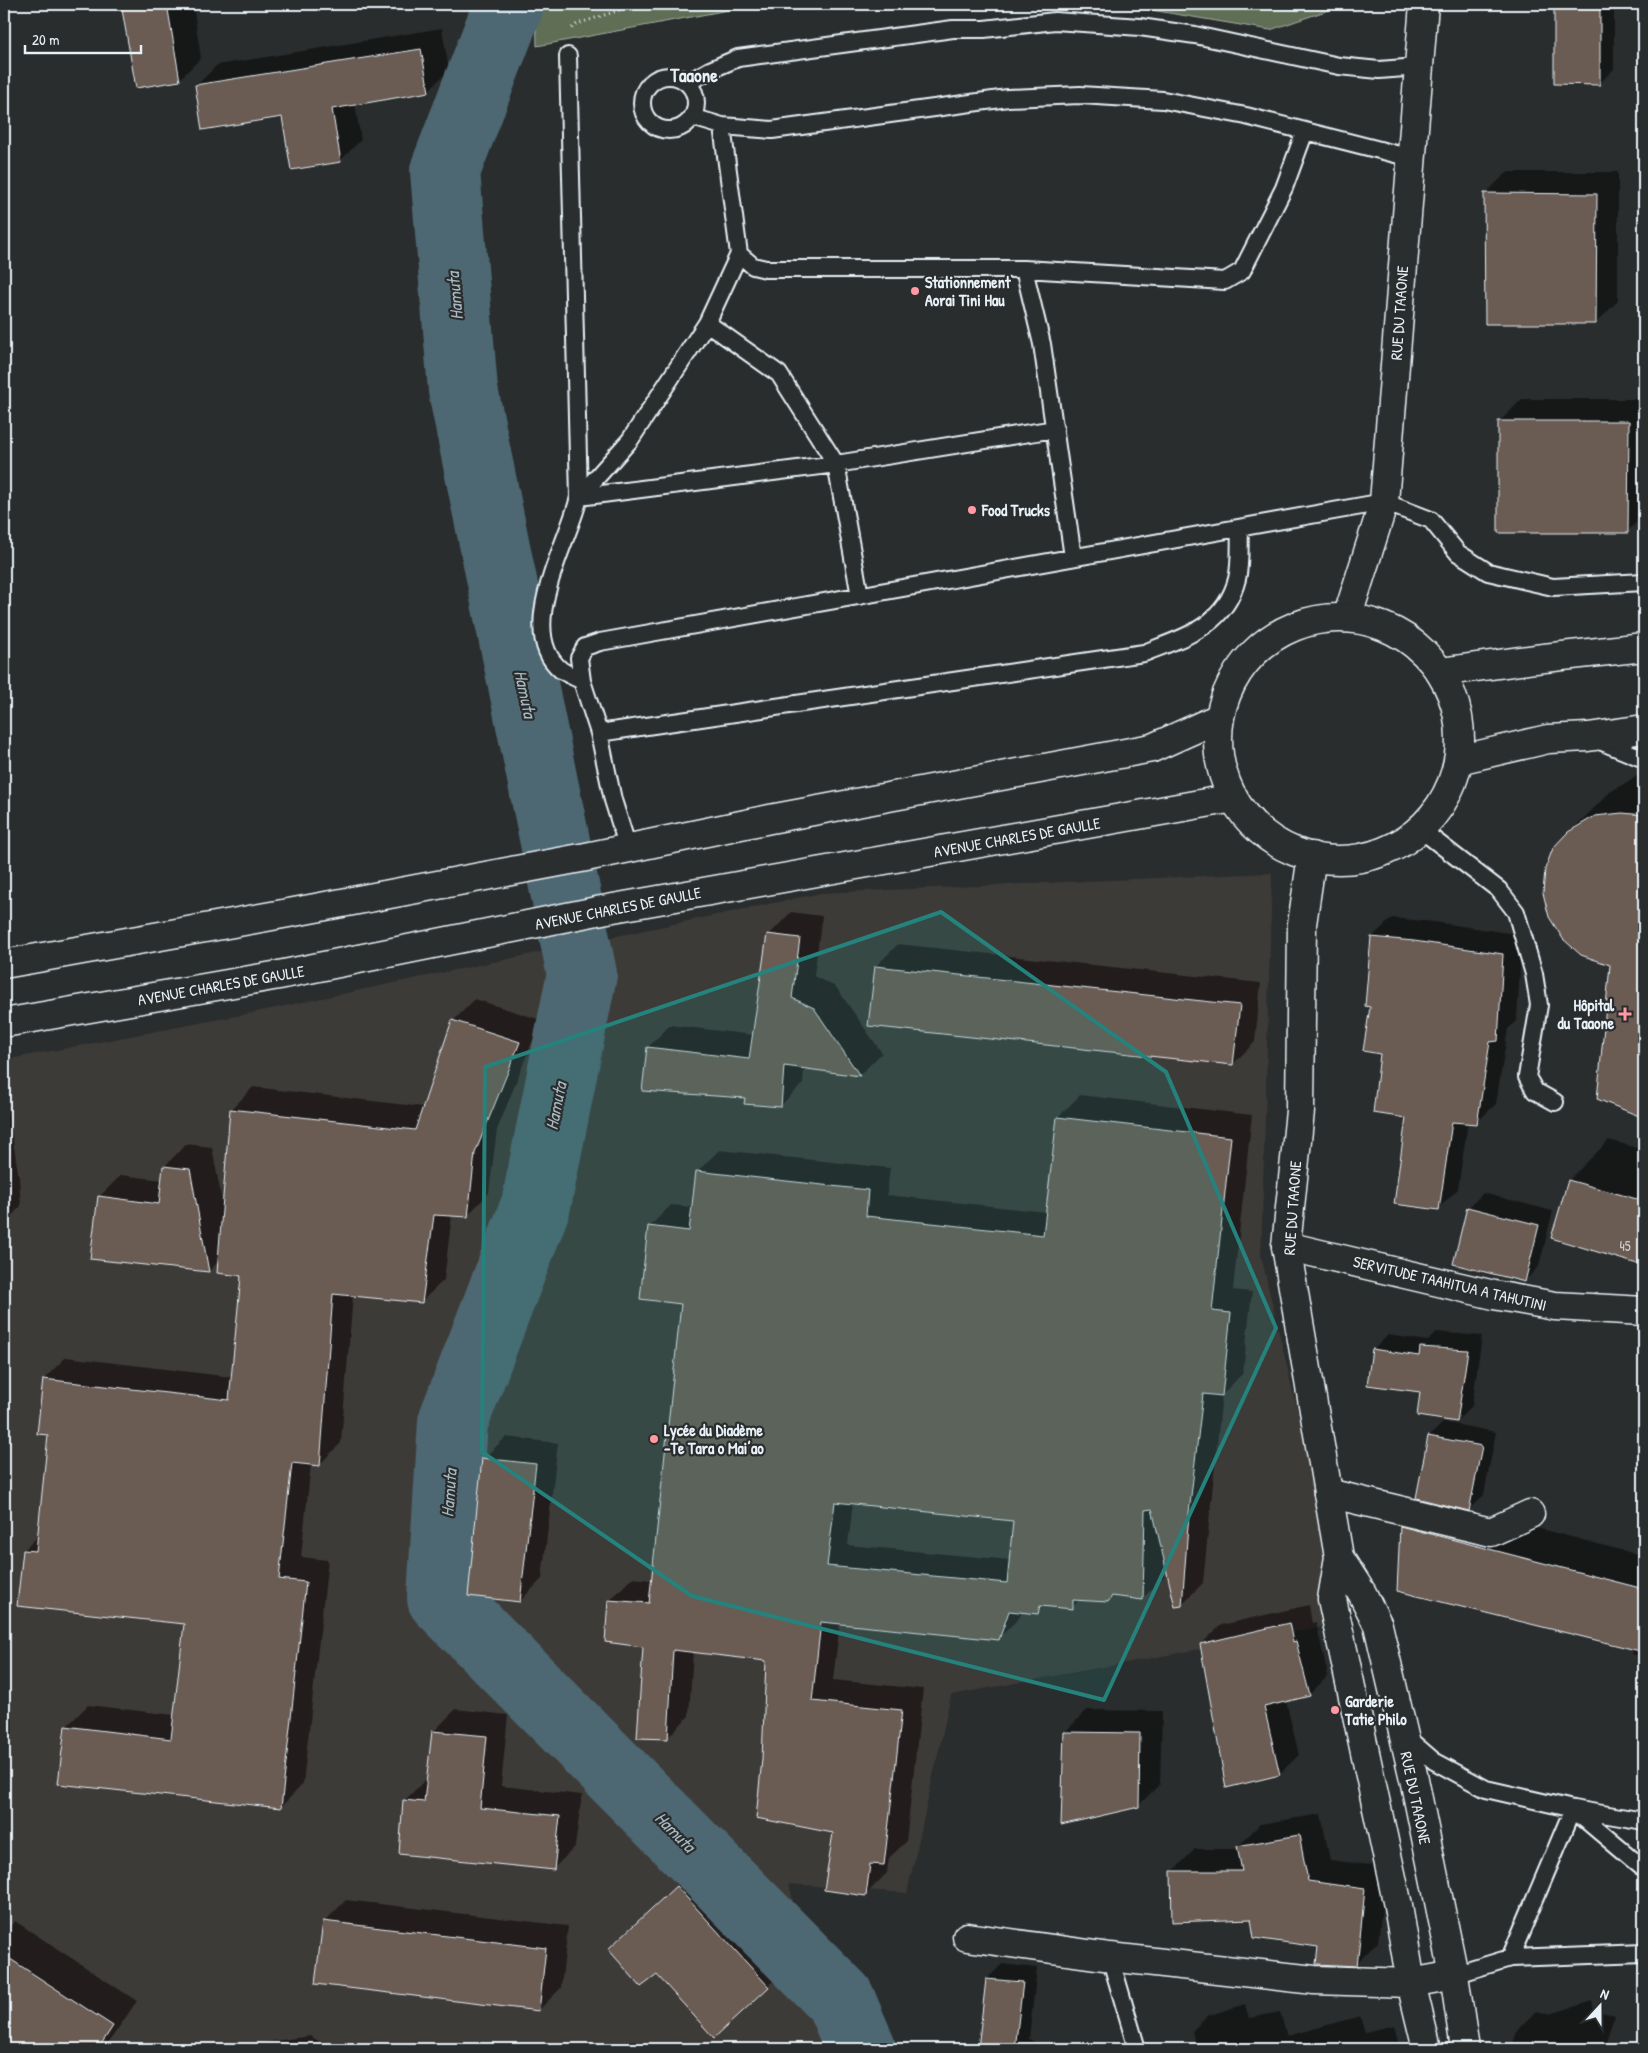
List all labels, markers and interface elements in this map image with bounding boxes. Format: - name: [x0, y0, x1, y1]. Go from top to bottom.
- scale bar: [25, 22, 141, 54]
- text: 20 m: [32, 29, 59, 50]
- district label: Taaone: [669, 62, 718, 88]
- street label: RUE DU TAAONE: [1385, 265, 1413, 361]
- water label: Hamuta: [440, 269, 469, 321]
- place label: Stationnement Aorai Tini Hau: [925, 271, 1011, 311]
- marker: Stationnement Aorai Tini Hau: [909, 285, 921, 297]
- place label: Food Trucks: [981, 499, 1051, 521]
- marker: Food Trucks: [966, 504, 978, 516]
- water label: Hamuta: [508, 668, 543, 722]
- street label: AVENUE CHARLES DE GAULLE: [932, 811, 1102, 863]
- street label: AVENUE CHARLES DE GAULLE: [533, 881, 703, 935]
- street label: AVENUE CHARLES DE GAULLE: [136, 959, 306, 1011]
- place label: Hôpital du Taaone: [1558, 994, 1615, 1034]
- marker: Hôpital du Taaone: [1618, 1007, 1632, 1021]
- water label: Hamuta: [539, 1078, 573, 1132]
- street label: RUE DU TAAONE: [1278, 1160, 1306, 1256]
- house number: 45: [1619, 1236, 1631, 1255]
- street label: SERVITUDE TAAHITUA A TAHUTINI: [1351, 1250, 1549, 1316]
- place label: Lycée du Diadème -Te Tara o Mai’ao: [664, 1419, 764, 1459]
- marker: Lycée du Diadème -Te Tara o Mai’ao: [648, 1433, 660, 1445]
- water label: Hamuta: [434, 1466, 463, 1518]
- place label: Garderie Tatie Philo: [1344, 1690, 1407, 1730]
- marker: Garderie Tatie Philo: [1329, 1704, 1341, 1716]
- street label: RUE DU TAAONE: [1395, 1750, 1437, 1846]
- water label: Hamuta: [649, 1806, 703, 1859]
- north arrow: [1576, 1980, 1626, 2030]
- text: N: [1598, 1983, 1612, 2004]

